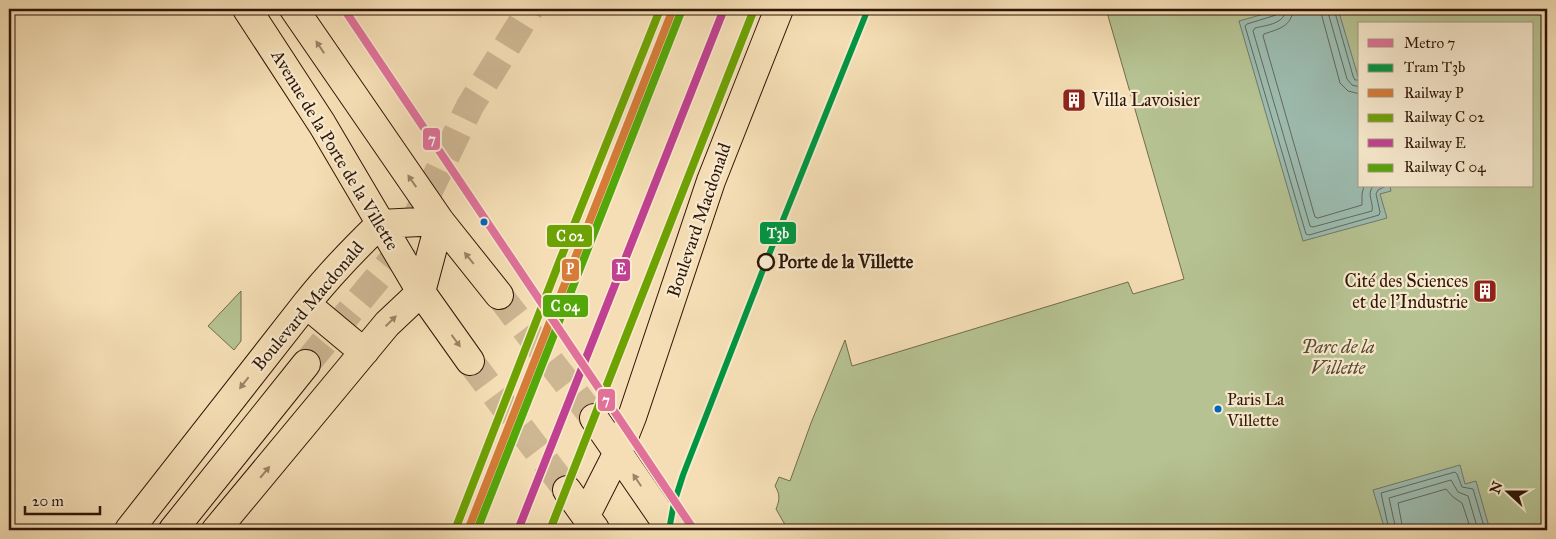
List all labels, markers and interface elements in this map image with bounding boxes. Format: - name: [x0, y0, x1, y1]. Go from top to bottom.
- legend: [1358, 22, 1534, 188]
- text: Metro 7: [1404, 34, 1455, 52]
- one-way arrow: [315, 40, 325, 54]
- street label: Avenue de la Porte de la Villette: [266, 45, 404, 254]
- text: Tram T3b: [1404, 58, 1465, 76]
- text: Railway P: [1404, 84, 1464, 102]
- building icon: Villa Lavoisier: [1061, 87, 1087, 113]
- place label: Villa Lavoisier: [1091, 89, 1200, 111]
- text: Railway C 02: [1404, 108, 1485, 126]
- line badge: 7: [422, 127, 441, 151]
- text: 7: [428, 131, 436, 148]
- text: Railway E: [1404, 134, 1466, 152]
- street label: Boulevard Macdonald: [662, 140, 736, 300]
- text: Railway C 04: [1404, 158, 1486, 176]
- one-way arrow: [407, 174, 417, 188]
- unlabelled marker: [479, 217, 489, 227]
- line badge: T3b: [759, 221, 797, 245]
- line badge: C 02: [546, 224, 593, 248]
- text: T3b: [766, 225, 789, 243]
- text: C 02: [556, 228, 585, 245]
- street label: Boulevard Macdonald: [248, 237, 368, 375]
- place label: Porte de la Villette: [778, 251, 914, 273]
- one-way arrow: [464, 252, 475, 265]
- marker: Porte de la Villette: [757, 253, 775, 271]
- line badge: P: [561, 258, 580, 282]
- line badge: E: [611, 258, 631, 282]
- text: P: [566, 261, 574, 278]
- text: E: [616, 261, 626, 278]
- place label: Cité des Sciences et de l'Industrie: [1344, 270, 1468, 313]
- building icon: Cité des Sciences et de l'Industrie: [1472, 278, 1498, 304]
- line badge: C 04: [542, 294, 589, 318]
- text: C 04: [551, 298, 580, 316]
- one-way arrow: [385, 315, 397, 327]
- one-way arrow: [451, 334, 461, 348]
- park label: Parc de la Villette: [1301, 336, 1375, 379]
- one-way arrow: [238, 376, 249, 389]
- line badge: 7: [597, 388, 616, 412]
- place label: Paris La Villette: [1226, 389, 1285, 431]
- text: 7: [602, 392, 610, 409]
- marker: Paris La Villette: [1213, 404, 1223, 414]
- one-way arrow: [259, 466, 270, 479]
- north arrow: [1484, 466, 1534, 516]
- one-way arrow: [632, 473, 642, 486]
- text: N: [1486, 479, 1506, 496]
- scale bar: [25, 484, 100, 516]
- text: 20 m: [32, 492, 64, 510]

